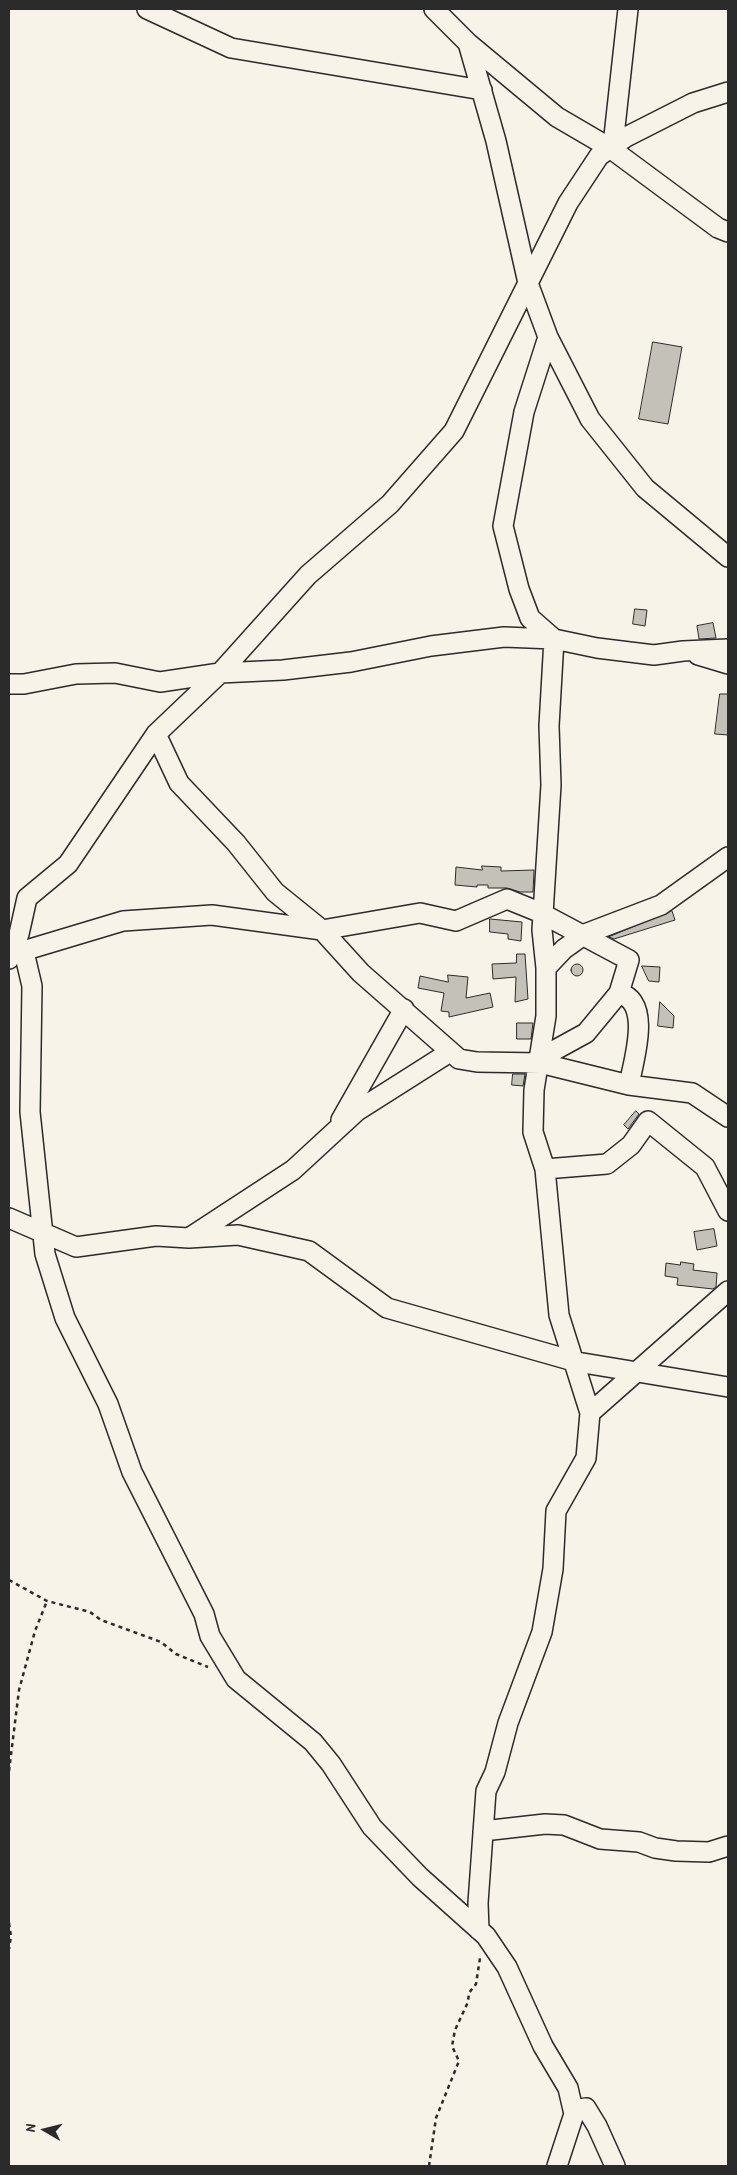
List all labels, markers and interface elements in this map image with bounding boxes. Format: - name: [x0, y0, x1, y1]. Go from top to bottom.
- north arrow: [20, 2105, 70, 2155]
- text: N: [20, 2123, 40, 2133]

